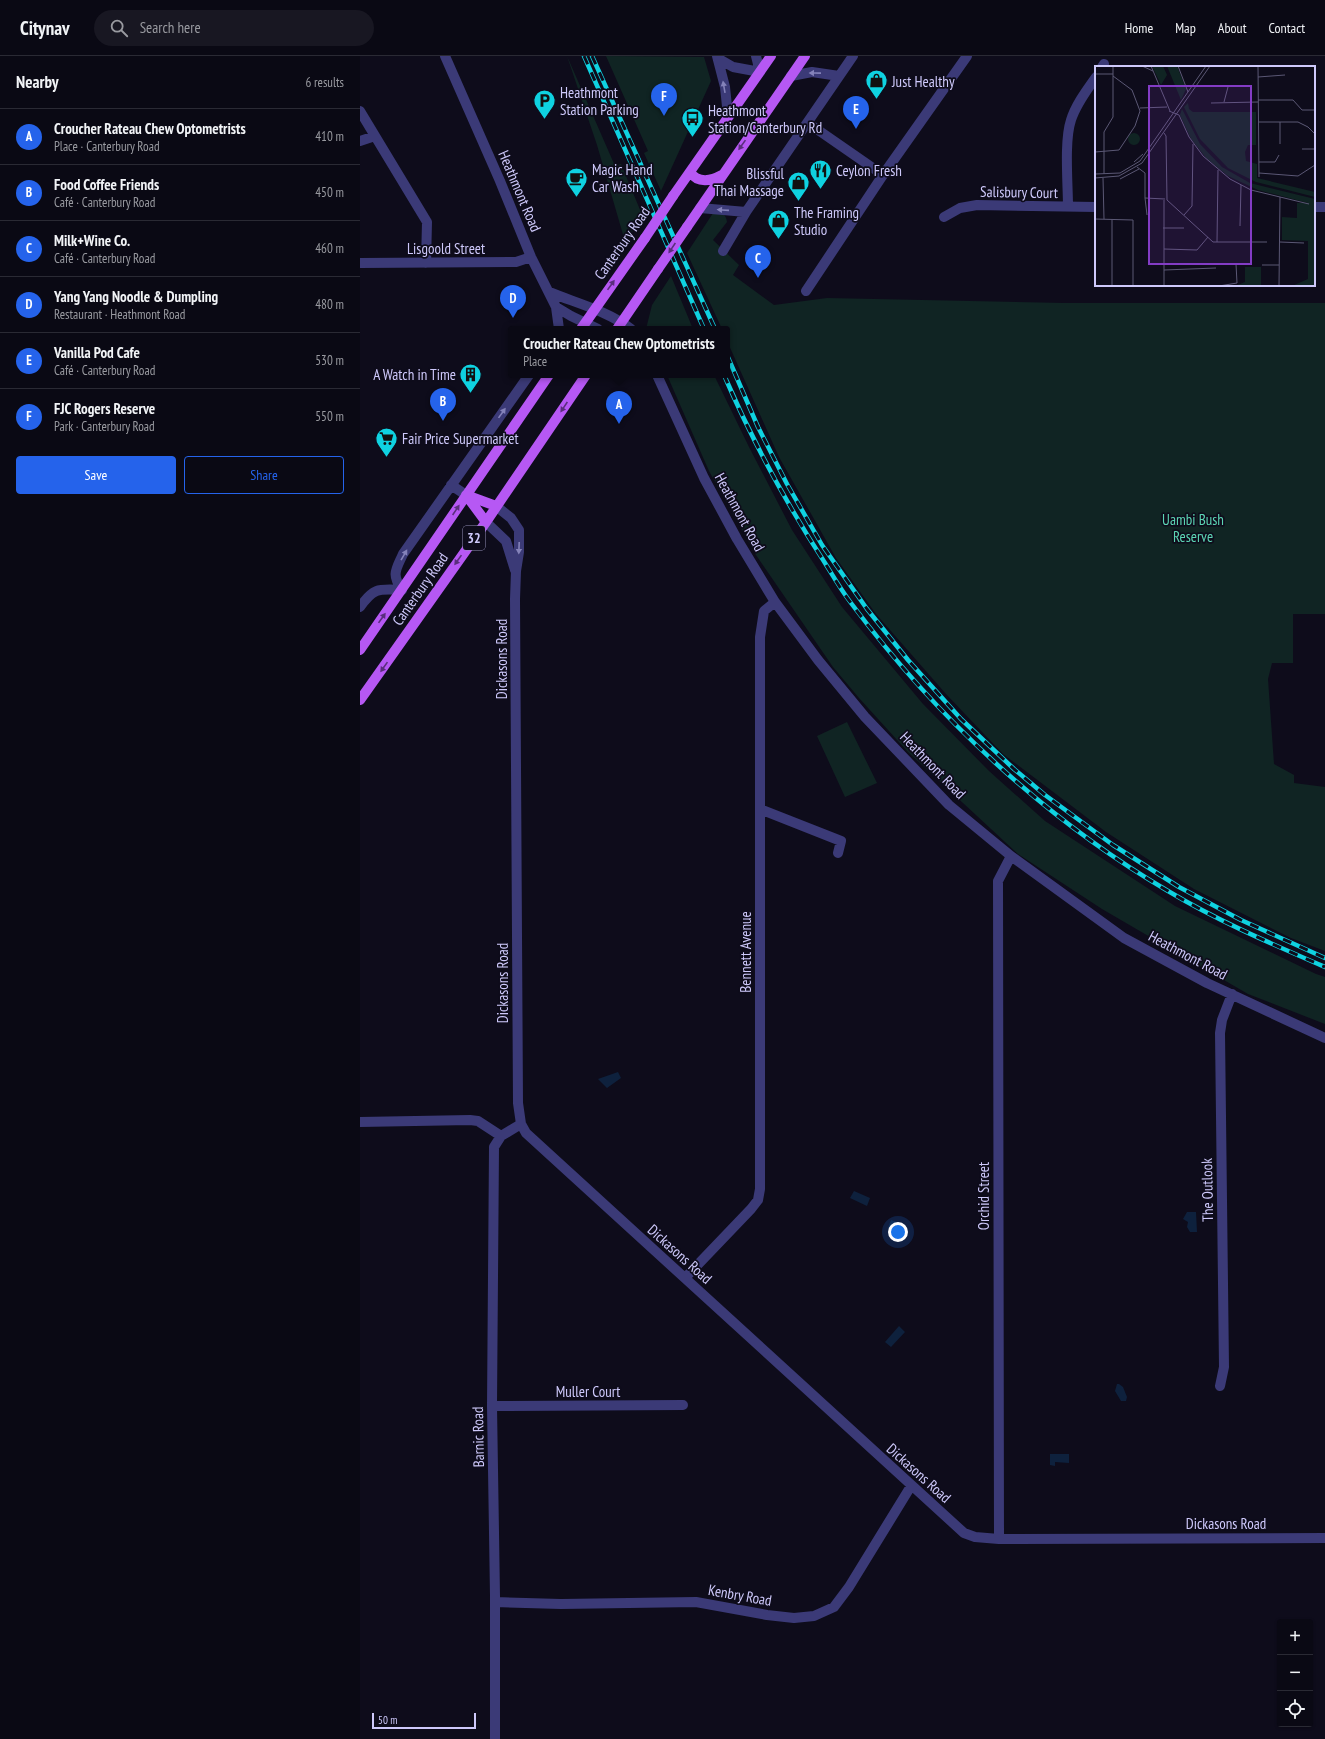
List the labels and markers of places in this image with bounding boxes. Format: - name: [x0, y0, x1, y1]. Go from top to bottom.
- shop icon: Just Healthy: [864, 68, 890, 101]
- place label: Just Healthy: [891, 72, 955, 91]
- place label: Heathmont Station Parking: [560, 83, 639, 119]
- pin: F: [651, 83, 677, 116]
- parking icon: Heathmont Station Parking: [531, 88, 557, 121]
- pin: E: [843, 96, 869, 129]
- place label: Heathmont Station/Canterbury Rd: [708, 101, 822, 137]
- bus stop icon: Heathmont Station/Canterbury Rd: [680, 106, 706, 139]
- restaurant icon: Ceylon Fresh: [808, 157, 834, 190]
- place label: Magic Hand Car Wash: [592, 160, 653, 196]
- place label: Ceylon Fresh: [836, 161, 902, 180]
- place label: Blissful Thai Massage: [714, 164, 784, 200]
- cafe icon: Magic Hand Car Wash: [563, 165, 589, 198]
- shop icon: Blissful Thai Massage: [786, 169, 812, 202]
- place label: The Framing Studio: [794, 203, 859, 239]
- shop icon: The Framing Studio: [766, 208, 792, 241]
- pin: C: [745, 245, 771, 278]
- pin: D: [500, 285, 526, 318]
- building icon: A Watch in Time: [458, 361, 484, 394]
- place label: A Watch in Time: [373, 365, 456, 384]
- pin: B: [430, 388, 456, 421]
- pin: A: [606, 391, 632, 424]
- supermarket icon: Fair Price Supermarket: [374, 425, 400, 458]
- place label: Fair Price Supermarket: [402, 429, 519, 448]

